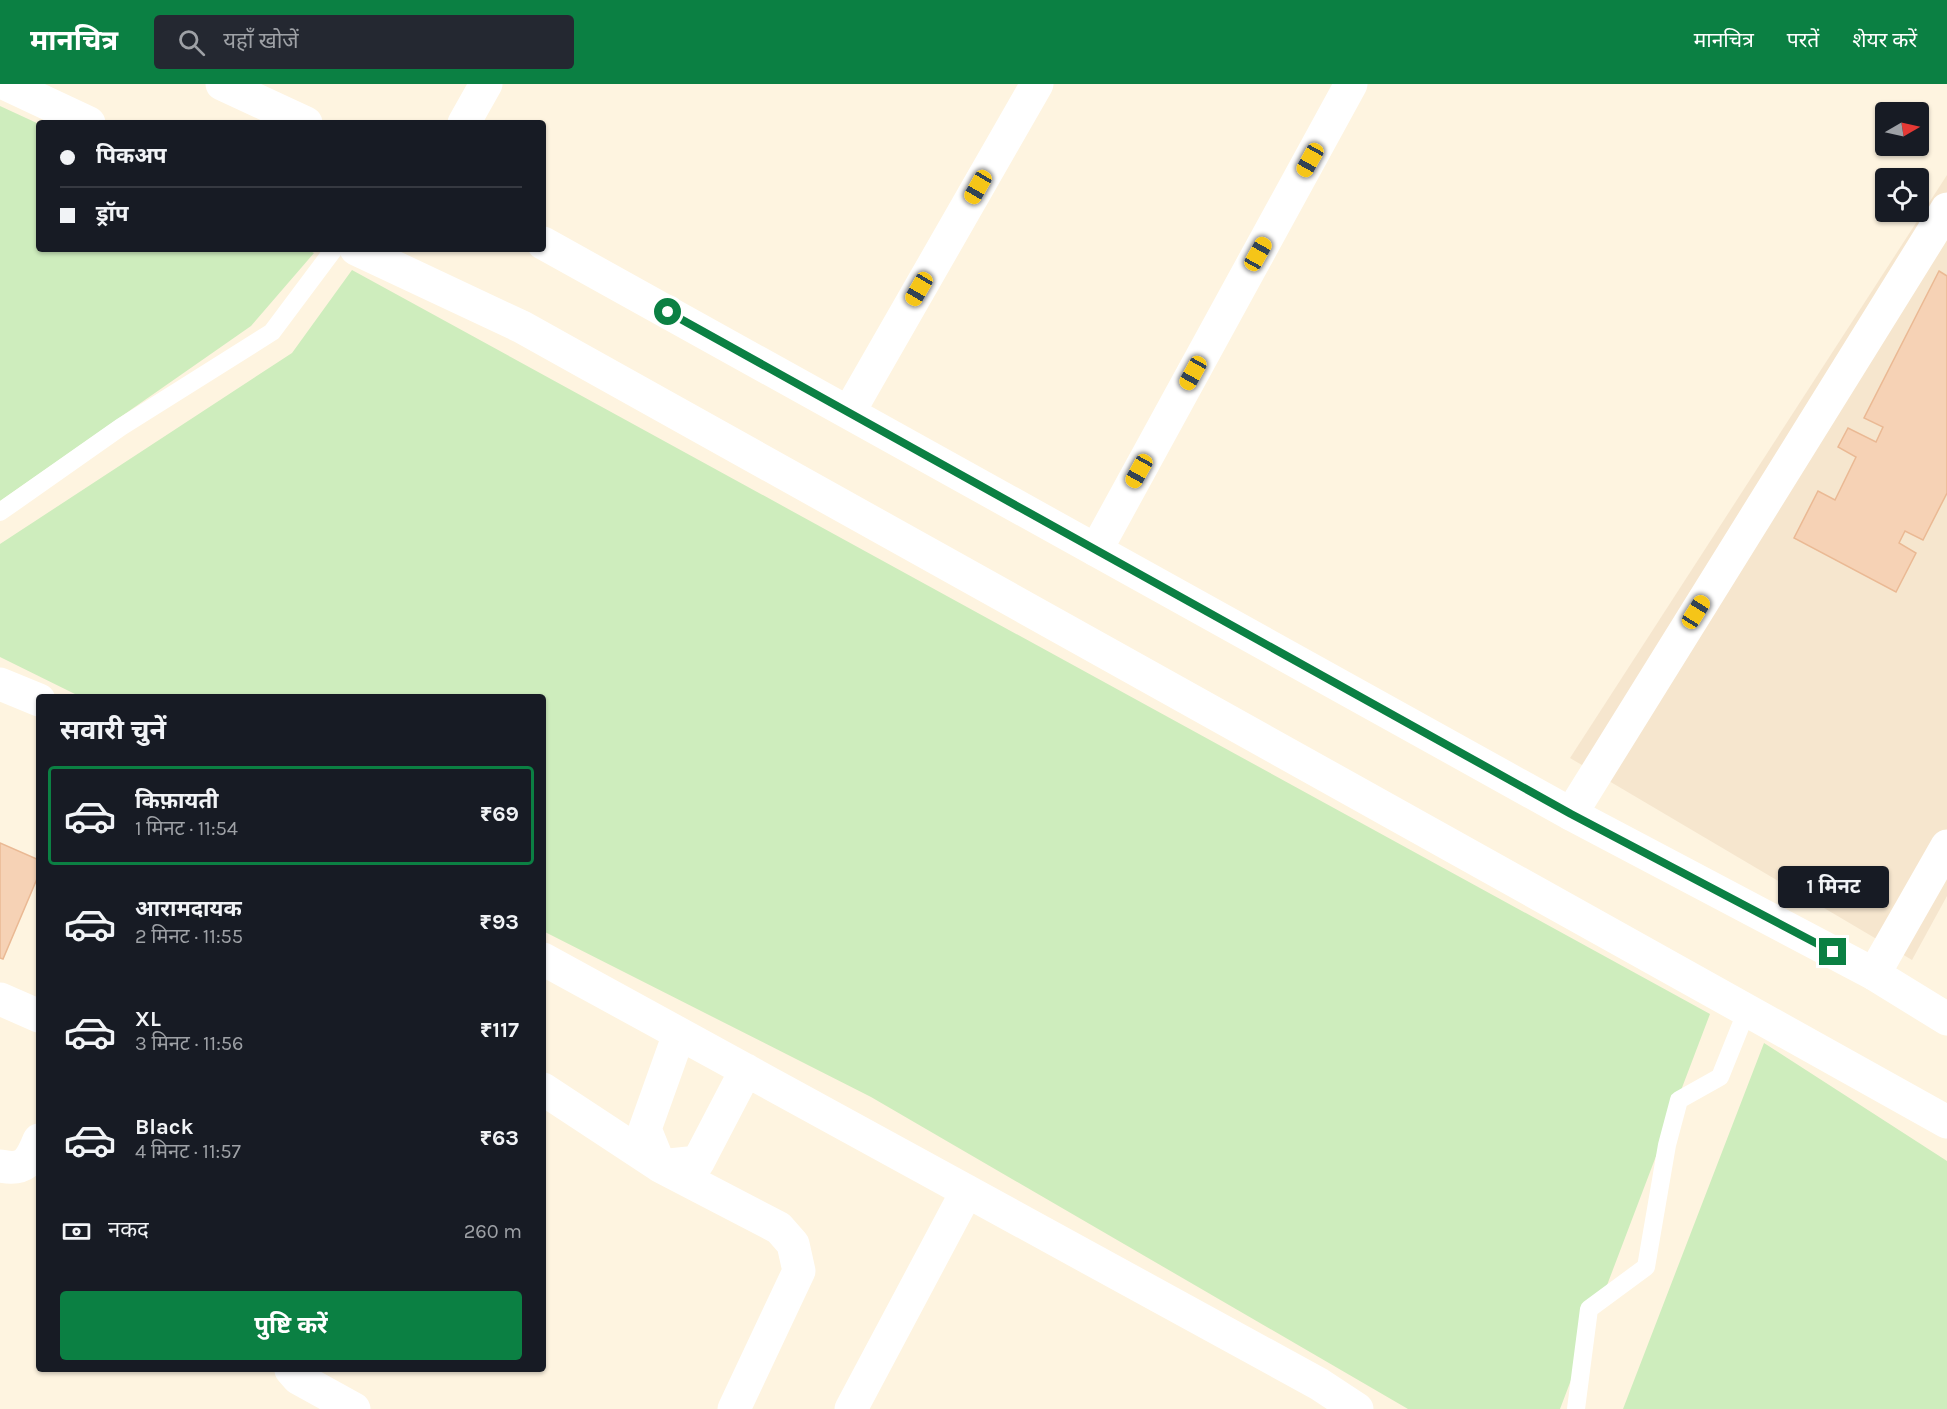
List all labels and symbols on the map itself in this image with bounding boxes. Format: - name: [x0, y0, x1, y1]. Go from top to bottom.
- north arrow: [1875, 102, 1929, 156]
- car: [1293, 140, 1327, 180]
- car: [961, 167, 995, 207]
- car: [1241, 234, 1275, 274]
- car: [902, 269, 936, 309]
- route start: [654, 298, 681, 325]
- car: [1176, 353, 1210, 393]
- car: [1122, 451, 1156, 491]
- car: [1679, 592, 1713, 632]
- callout: 1 मिनट: [1778, 865, 1888, 907]
- route end: [1819, 938, 1846, 965]

